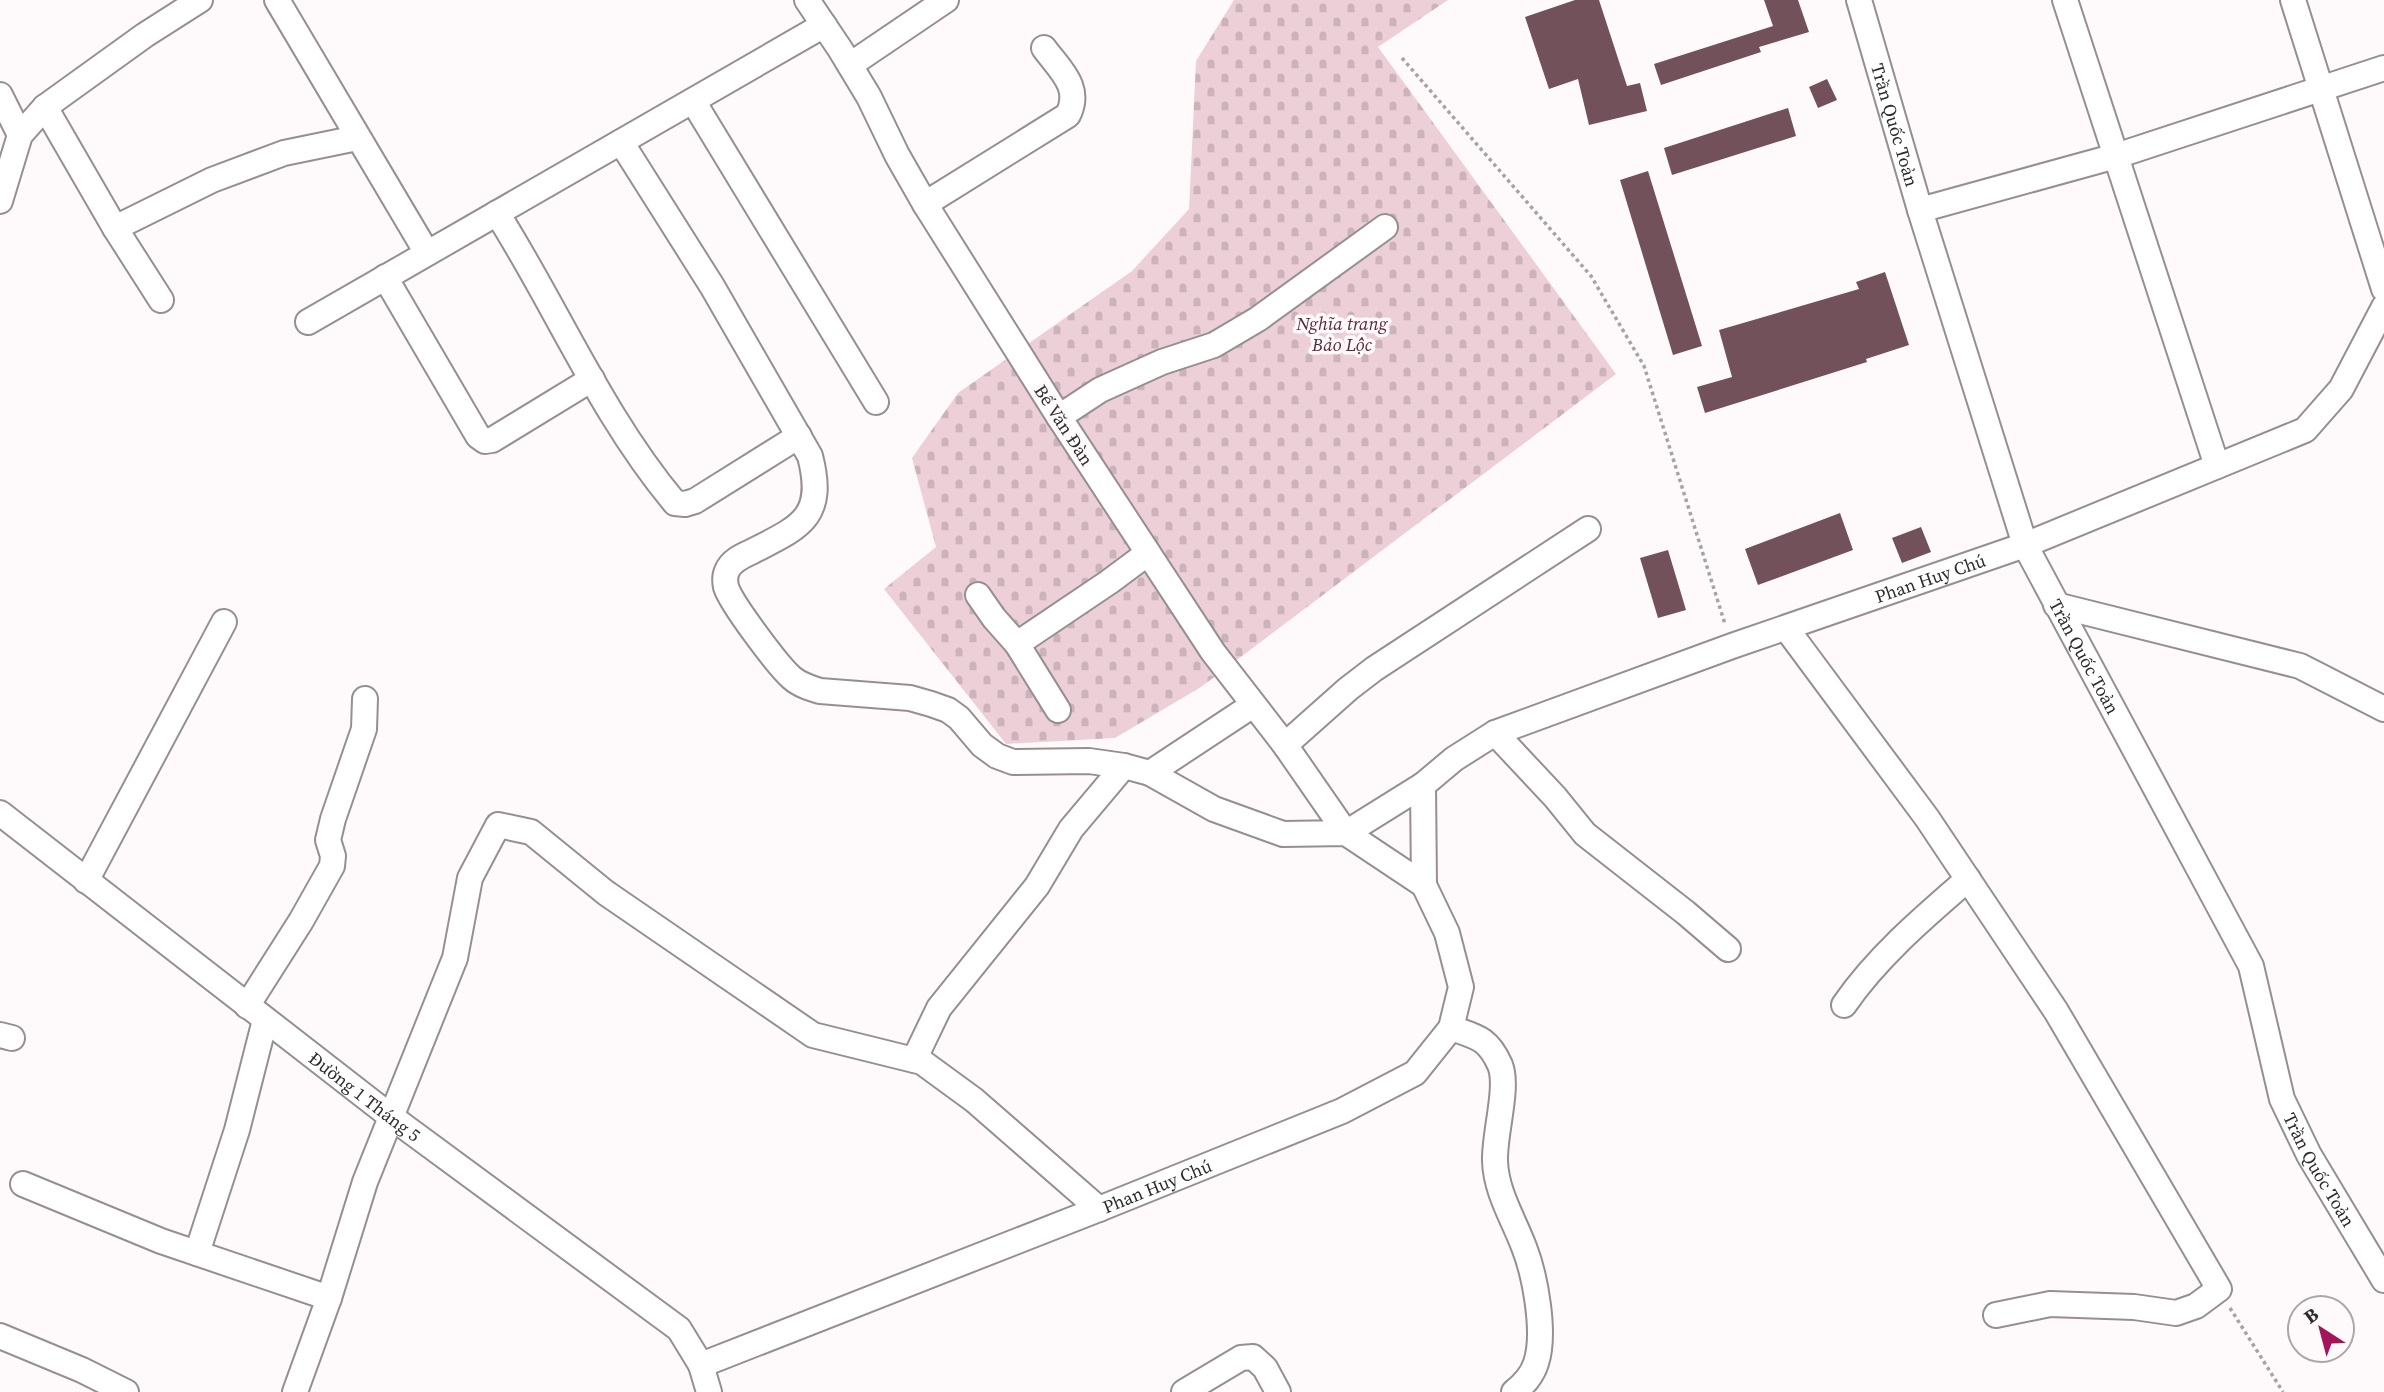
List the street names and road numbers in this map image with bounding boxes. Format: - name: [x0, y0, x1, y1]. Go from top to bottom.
- street label: Trần Quốc Toản: [1866, 60, 1925, 189]
- street label: Bế Văn Đàn: [1029, 380, 1100, 470]
- street label: Phan Huy Chú: [1871, 547, 1989, 608]
- street label: Trần Quốc Toản: [2044, 594, 2126, 718]
- street label: Đường 1 Tháng 5: [304, 1045, 426, 1147]
- street label: Trần Quốc Toản: [2278, 1108, 2362, 1231]
- street label: Phan Huy Chú: [1099, 1152, 1215, 1219]

